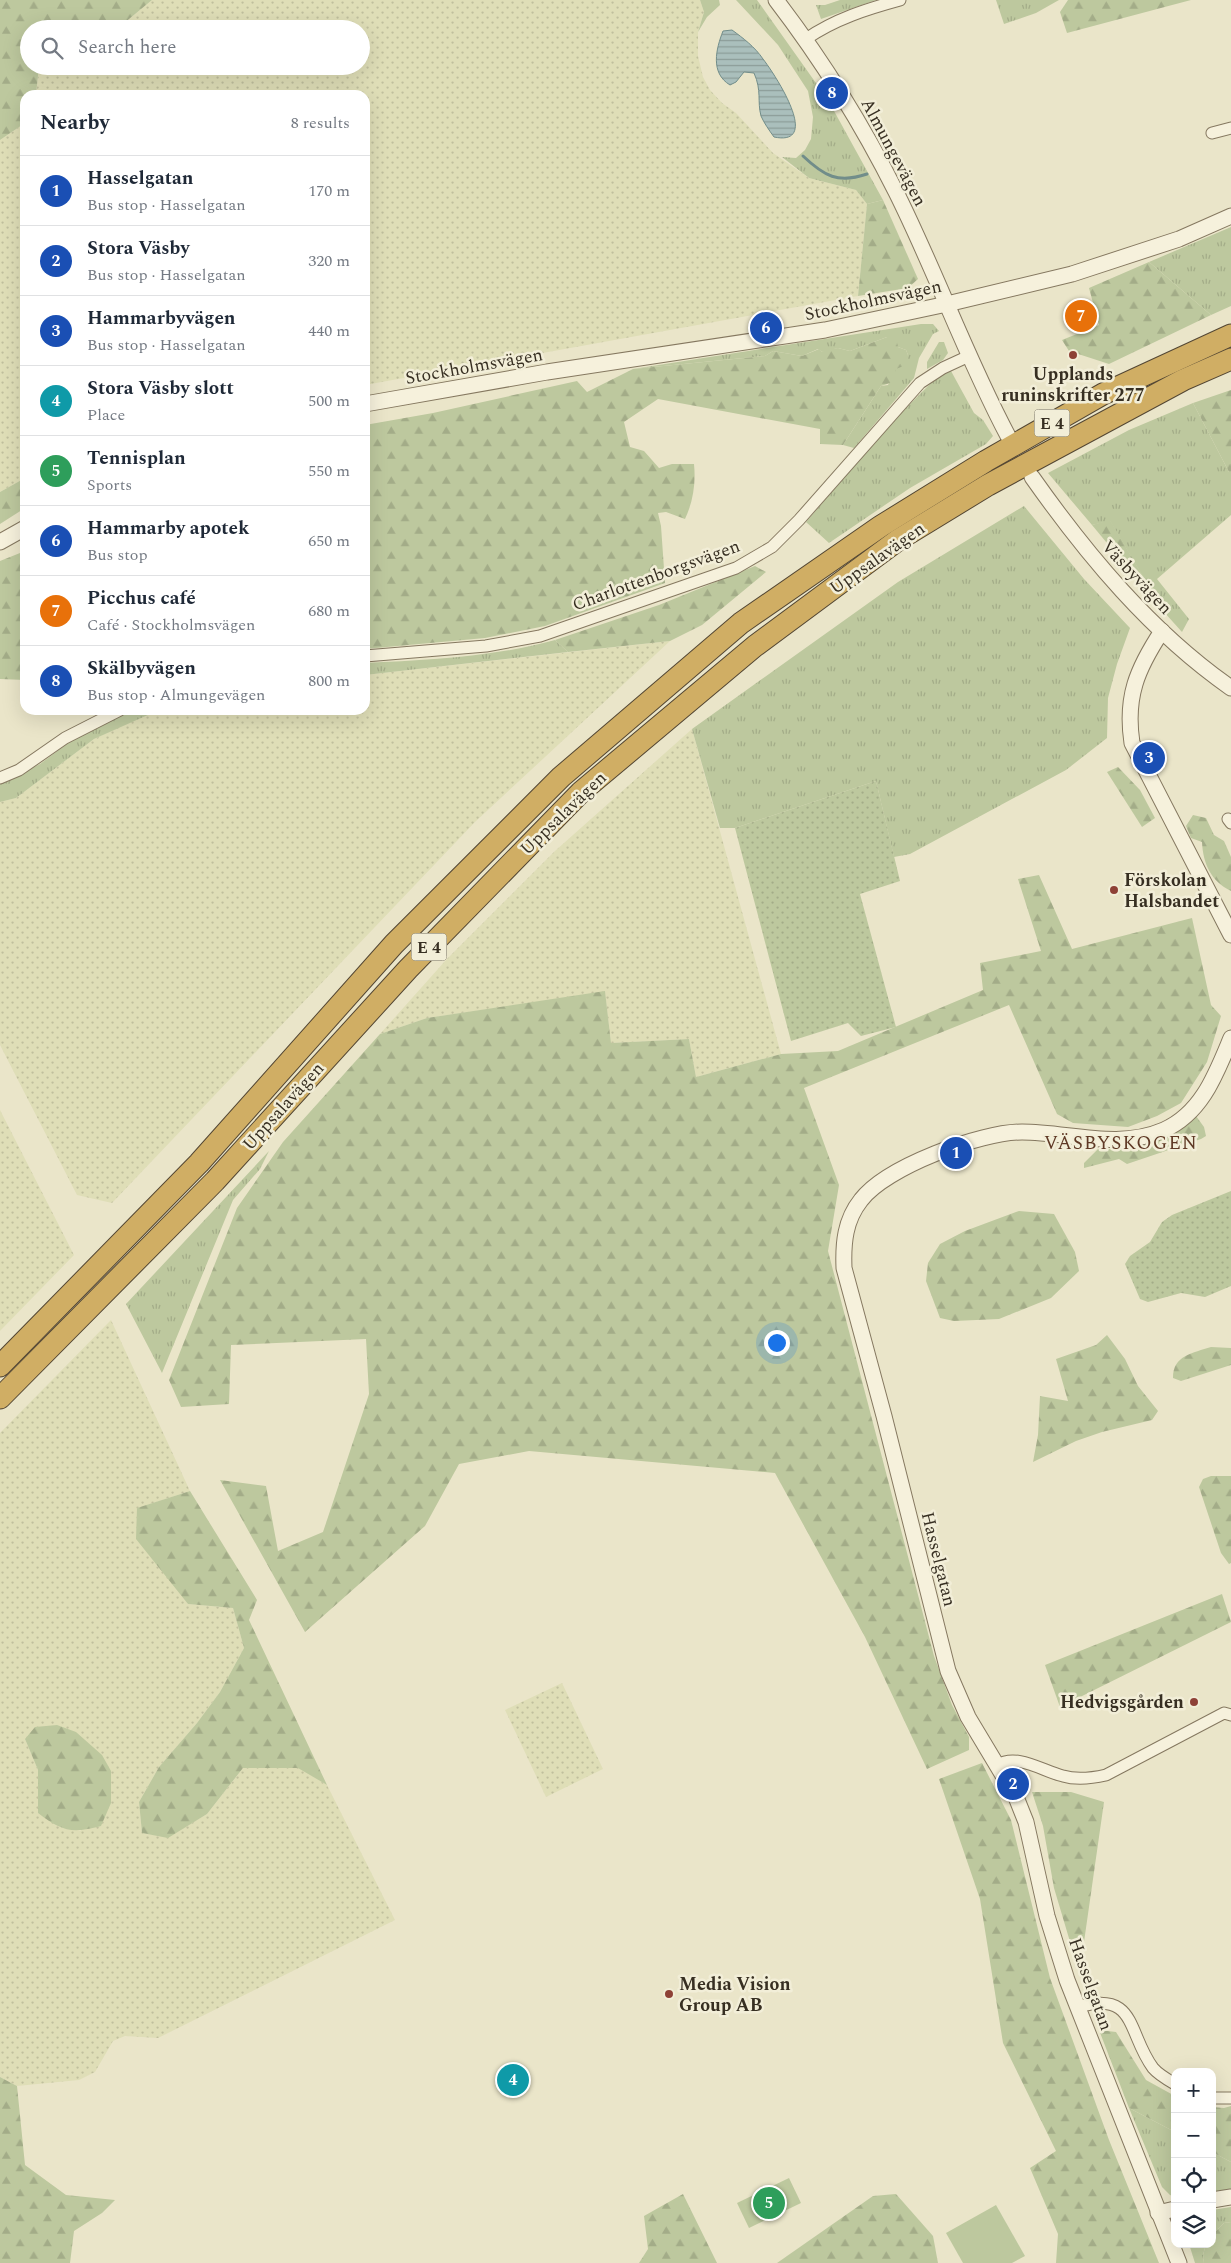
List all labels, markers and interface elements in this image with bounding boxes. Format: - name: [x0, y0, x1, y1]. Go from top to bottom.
- search box: [20, 20, 370, 75]
- text: Search here: [78, 33, 177, 62]
- icon: search: [38, 34, 66, 62]
- pin: 8: [816, 74, 848, 112]
- street label: Almungevägen: [854, 93, 933, 211]
- text: Nearby: [40, 107, 110, 139]
- text: 8 results: [291, 111, 350, 135]
- text: Hasselgatan: [87, 164, 194, 193]
- text: 1: [52, 179, 60, 203]
- text: 170 m: [308, 179, 350, 203]
- text: Bus stop · Hasselgatan: [87, 193, 246, 217]
- text: Stora Väsby: [87, 234, 190, 263]
- text: 2: [52, 249, 60, 273]
- text: 320 m: [308, 249, 350, 273]
- text: Bus stop · Hasselgatan: [87, 263, 246, 287]
- street label: Stockholmsvägen: [802, 273, 944, 328]
- pin: 7: [1065, 297, 1097, 335]
- text: Hammarbyvägen: [87, 304, 236, 333]
- pin: 6: [750, 309, 782, 347]
- text: 3: [52, 319, 60, 343]
- text: 440 m: [308, 319, 350, 343]
- text: Bus stop · Hasselgatan: [87, 333, 246, 357]
- street label: Stockholmsvägen: [403, 341, 545, 392]
- marker: Upplands runinskrifter 277: [1067, 349, 1079, 361]
- place label: Upplands runinskrifter 277: [1001, 361, 1145, 409]
- text: Stora Väsby slott: [87, 374, 234, 403]
- text: 4: [52, 389, 60, 413]
- text: 500 m: [308, 389, 350, 413]
- text: Place: [87, 403, 125, 427]
- road number: E 4: [1034, 409, 1070, 436]
- text: Tennisplan: [87, 444, 186, 473]
- text: 5: [52, 459, 60, 483]
- text: 550 m: [308, 459, 350, 483]
- text: Sports: [87, 473, 132, 497]
- text: Hammarby apotek: [87, 514, 249, 543]
- street label: Uppsalavägen: [824, 515, 931, 601]
- text: 6: [52, 529, 60, 553]
- text: 650 m: [308, 529, 350, 553]
- street label: Charlottenborgsvägen: [568, 533, 744, 618]
- street label: Väsbyvägen: [1095, 534, 1178, 621]
- text: Bus stop: [87, 543, 148, 567]
- text: Picchus café: [87, 584, 196, 613]
- text: 7: [52, 599, 60, 623]
- text: 680 m: [308, 599, 350, 623]
- text: Café · Stockholmsvägen: [87, 613, 255, 637]
- text: Skälbyvägen: [87, 654, 196, 683]
- text: 8: [52, 669, 60, 693]
- text: 800 m: [308, 669, 350, 693]
- text: Bus stop · Almungevägen: [87, 683, 265, 707]
- pin: 3: [1133, 739, 1165, 777]
- street label: Uppsalavägen: [514, 765, 613, 862]
- place label: Förskolan Halsbandet: [1124, 867, 1219, 915]
- marker: Förskolan Halsbandet: [1108, 884, 1120, 896]
- road number: E 4: [412, 934, 446, 960]
- street label: Uppsalavägen: [236, 1056, 331, 1157]
- district label: VÄSBYSKOGEN: [1044, 1129, 1198, 1158]
- pin: 1: [940, 1134, 972, 1172]
- your location: [764, 1330, 790, 1356]
- street label: Hasselgatan: [914, 1509, 963, 1609]
- place label: Hedvigsgården: [1060, 1689, 1184, 1716]
- marker: Hedvigsgården: [1188, 1696, 1200, 1708]
- pin: 2: [997, 1765, 1029, 1803]
- street label: Hasselgatan: [1061, 1934, 1120, 2034]
- place label: Media Vision Group AB: [679, 1971, 791, 2019]
- marker: Media Vision Group AB: [663, 1988, 675, 2000]
- pin: 4: [497, 2061, 529, 2099]
- map controls: [1171, 2068, 1216, 2248]
- button: +: [1171, 2068, 1216, 2113]
- button: −: [1171, 2113, 1216, 2158]
- button: locate: [1171, 2158, 1216, 2203]
- pin: 5: [753, 2184, 785, 2222]
- button: layers: [1171, 2203, 1216, 2248]

